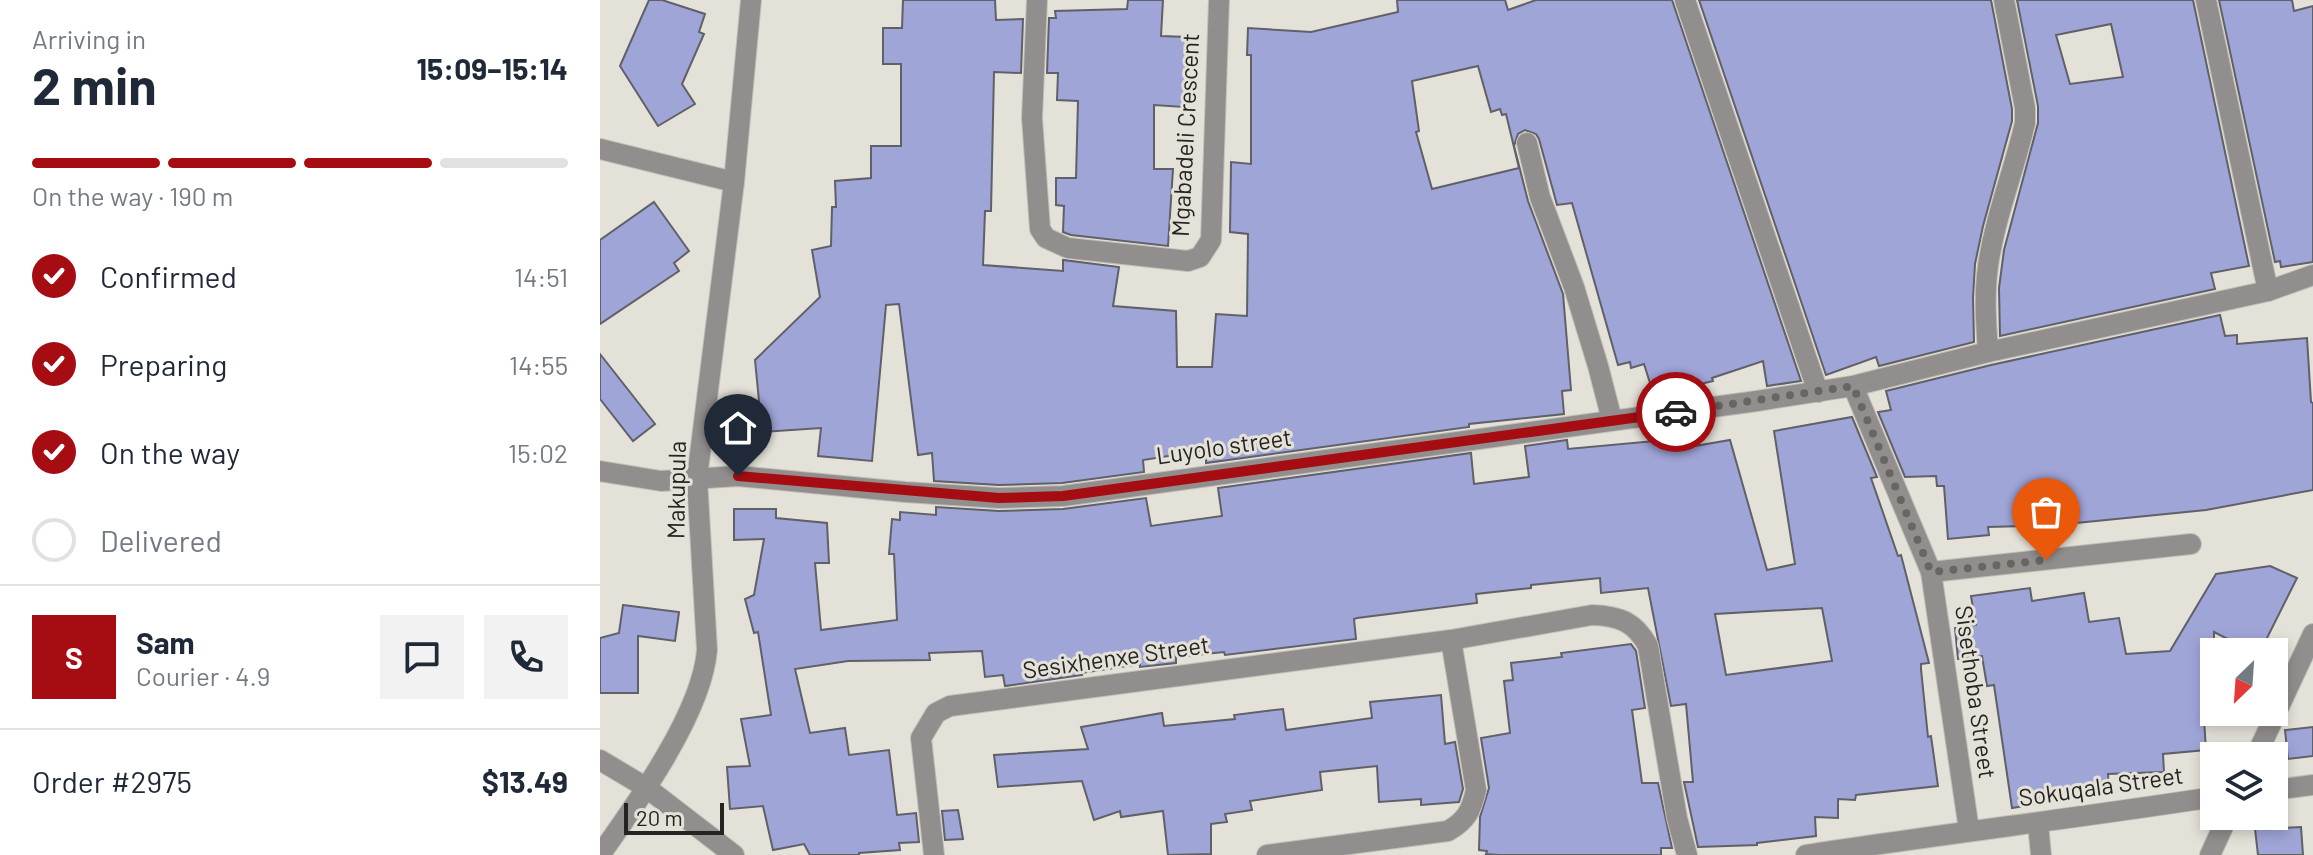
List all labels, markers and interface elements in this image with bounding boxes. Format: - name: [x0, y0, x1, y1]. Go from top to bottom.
- text: Arriving in: [32, 23, 146, 54]
- street label: Mgabadeli Crescent: [1165, 32, 1204, 238]
- text: 15:09–15:14: [417, 50, 568, 86]
- text: 2 min: [32, 53, 157, 115]
- text: On the way · 190 m: [32, 180, 233, 211]
- icon: check: [32, 254, 76, 298]
- text: Confirmed: [100, 258, 237, 294]
- text: 14:51: [514, 261, 568, 292]
- icon: check: [32, 342, 76, 386]
- text: Preparing: [100, 346, 227, 382]
- text: 14:55: [509, 349, 568, 380]
- courier: [1636, 372, 1716, 452]
- icon: car: [1654, 390, 1698, 434]
- pin: [704, 394, 772, 476]
- icon: home: [716, 406, 760, 450]
- street label: Luyolo street: [1154, 422, 1293, 469]
- icon: check: [32, 430, 76, 474]
- text: On the way: [100, 434, 240, 470]
- text: 15:02: [508, 437, 568, 468]
- street label: Makupula: [660, 441, 691, 539]
- pin: [2012, 478, 2080, 560]
- icon: bag: [2024, 490, 2068, 534]
- text: Delivered: [100, 522, 222, 558]
- street label: Sisethoba Street: [1950, 603, 2003, 780]
- button: chat: [380, 615, 464, 699]
- button: phone: [484, 615, 568, 699]
- text: Sam: [136, 624, 195, 660]
- street label: Sesixhenxe Street: [1021, 629, 1211, 684]
- north arrow: [2200, 638, 2288, 726]
- map controls: [2200, 638, 2288, 830]
- text: S: [65, 639, 83, 675]
- text: Courier · 4.9: [136, 660, 270, 691]
- button: layers: [2200, 742, 2288, 830]
- street label: Sokuqala Street: [2017, 760, 2185, 811]
- text: Order #2975: [32, 763, 192, 799]
- text: $13.49: [482, 763, 568, 799]
- scale bar: [624, 799, 724, 835]
- text: 20 m: [636, 804, 683, 830]

